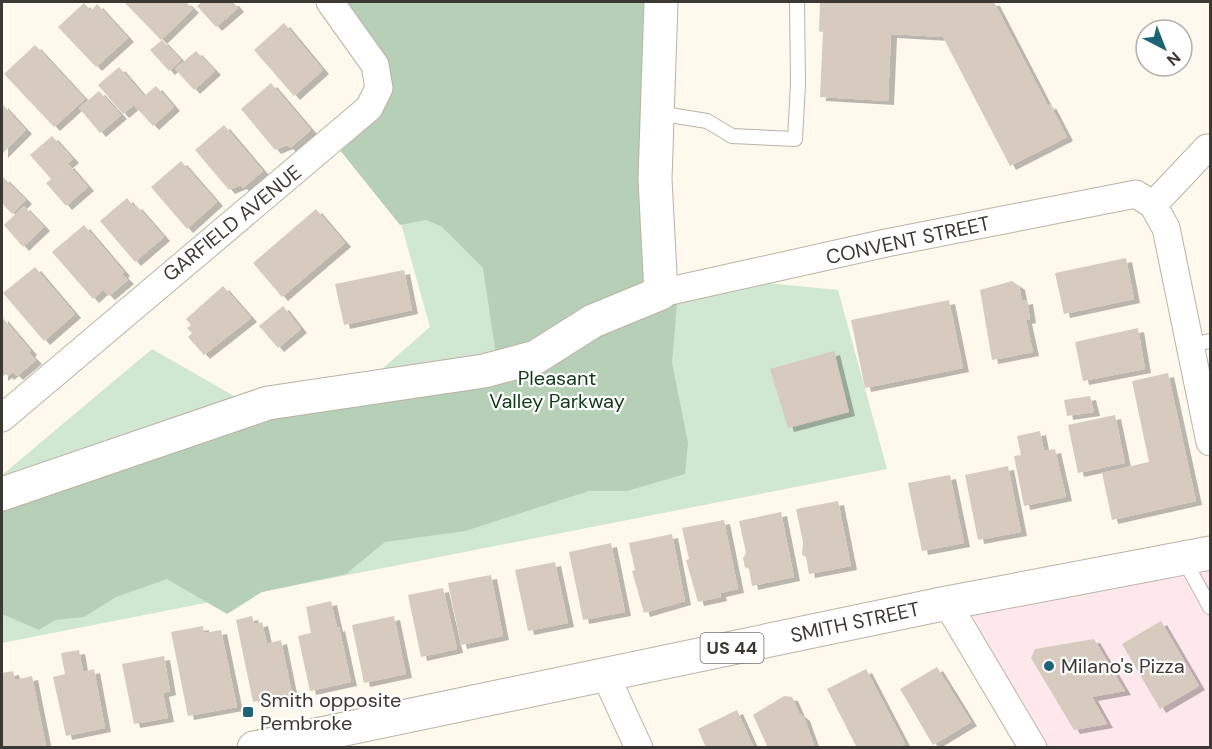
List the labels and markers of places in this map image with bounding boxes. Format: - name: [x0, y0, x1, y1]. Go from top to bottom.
- place label: Milano's Pizza: [1061, 653, 1185, 679]
- marker: Milano's Pizza: [1042, 659, 1056, 673]
- place label: Smith opposite Pembroke: [260, 687, 401, 736]
- marker: Smith opposite Pembroke: [241, 705, 255, 719]

